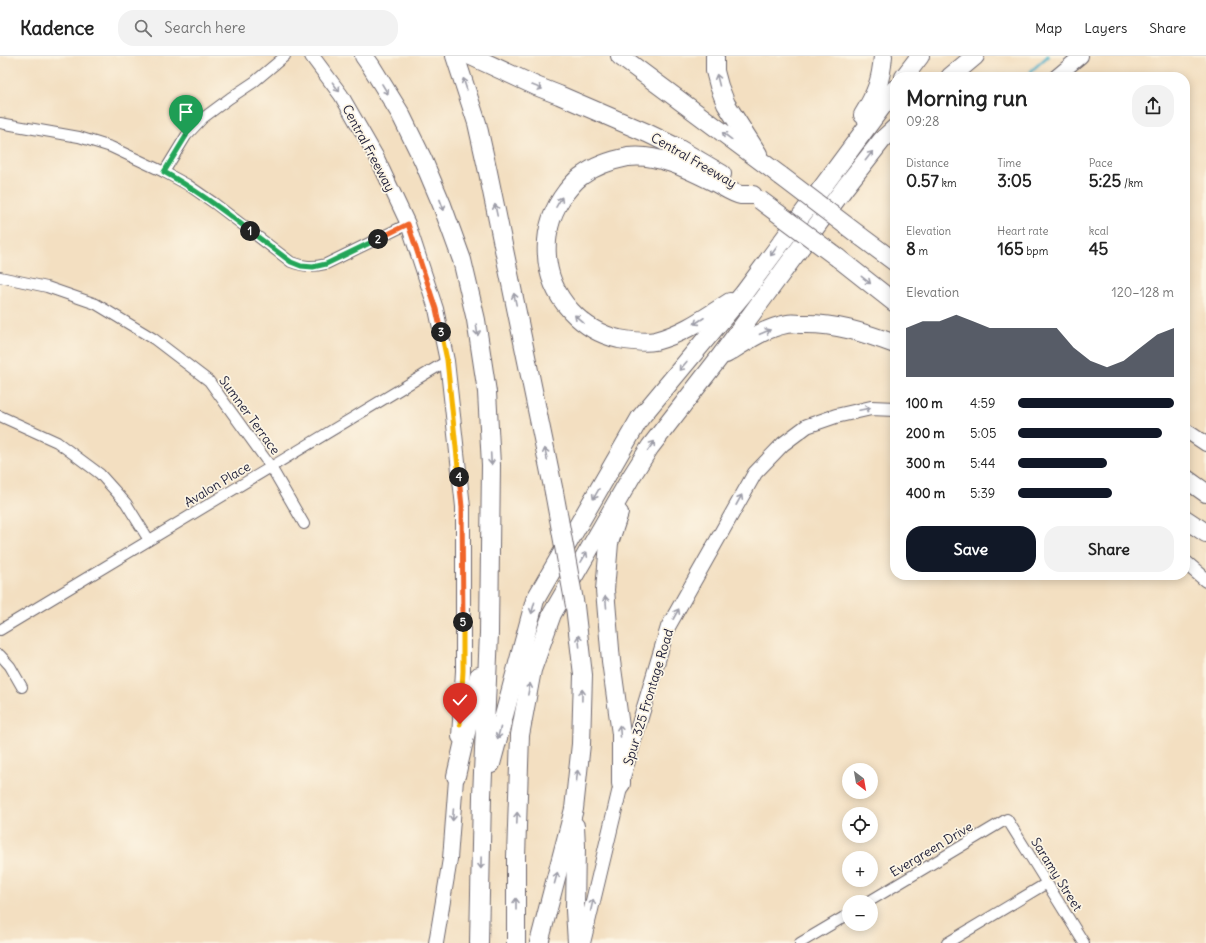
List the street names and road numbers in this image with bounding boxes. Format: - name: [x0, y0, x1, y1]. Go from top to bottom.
- street label: Central Freeway: [338, 102, 399, 195]
- street label: Central Freeway: [648, 129, 740, 192]
- street label: Sumner Terrace: [215, 373, 284, 458]
- street label: Avalon Place: [181, 458, 253, 511]
- street label: Spur 325 Frontage Road: [620, 626, 677, 768]
- street label: Evergreen Drive: [887, 818, 976, 881]
- street label: Saramy Street: [1027, 834, 1086, 915]

